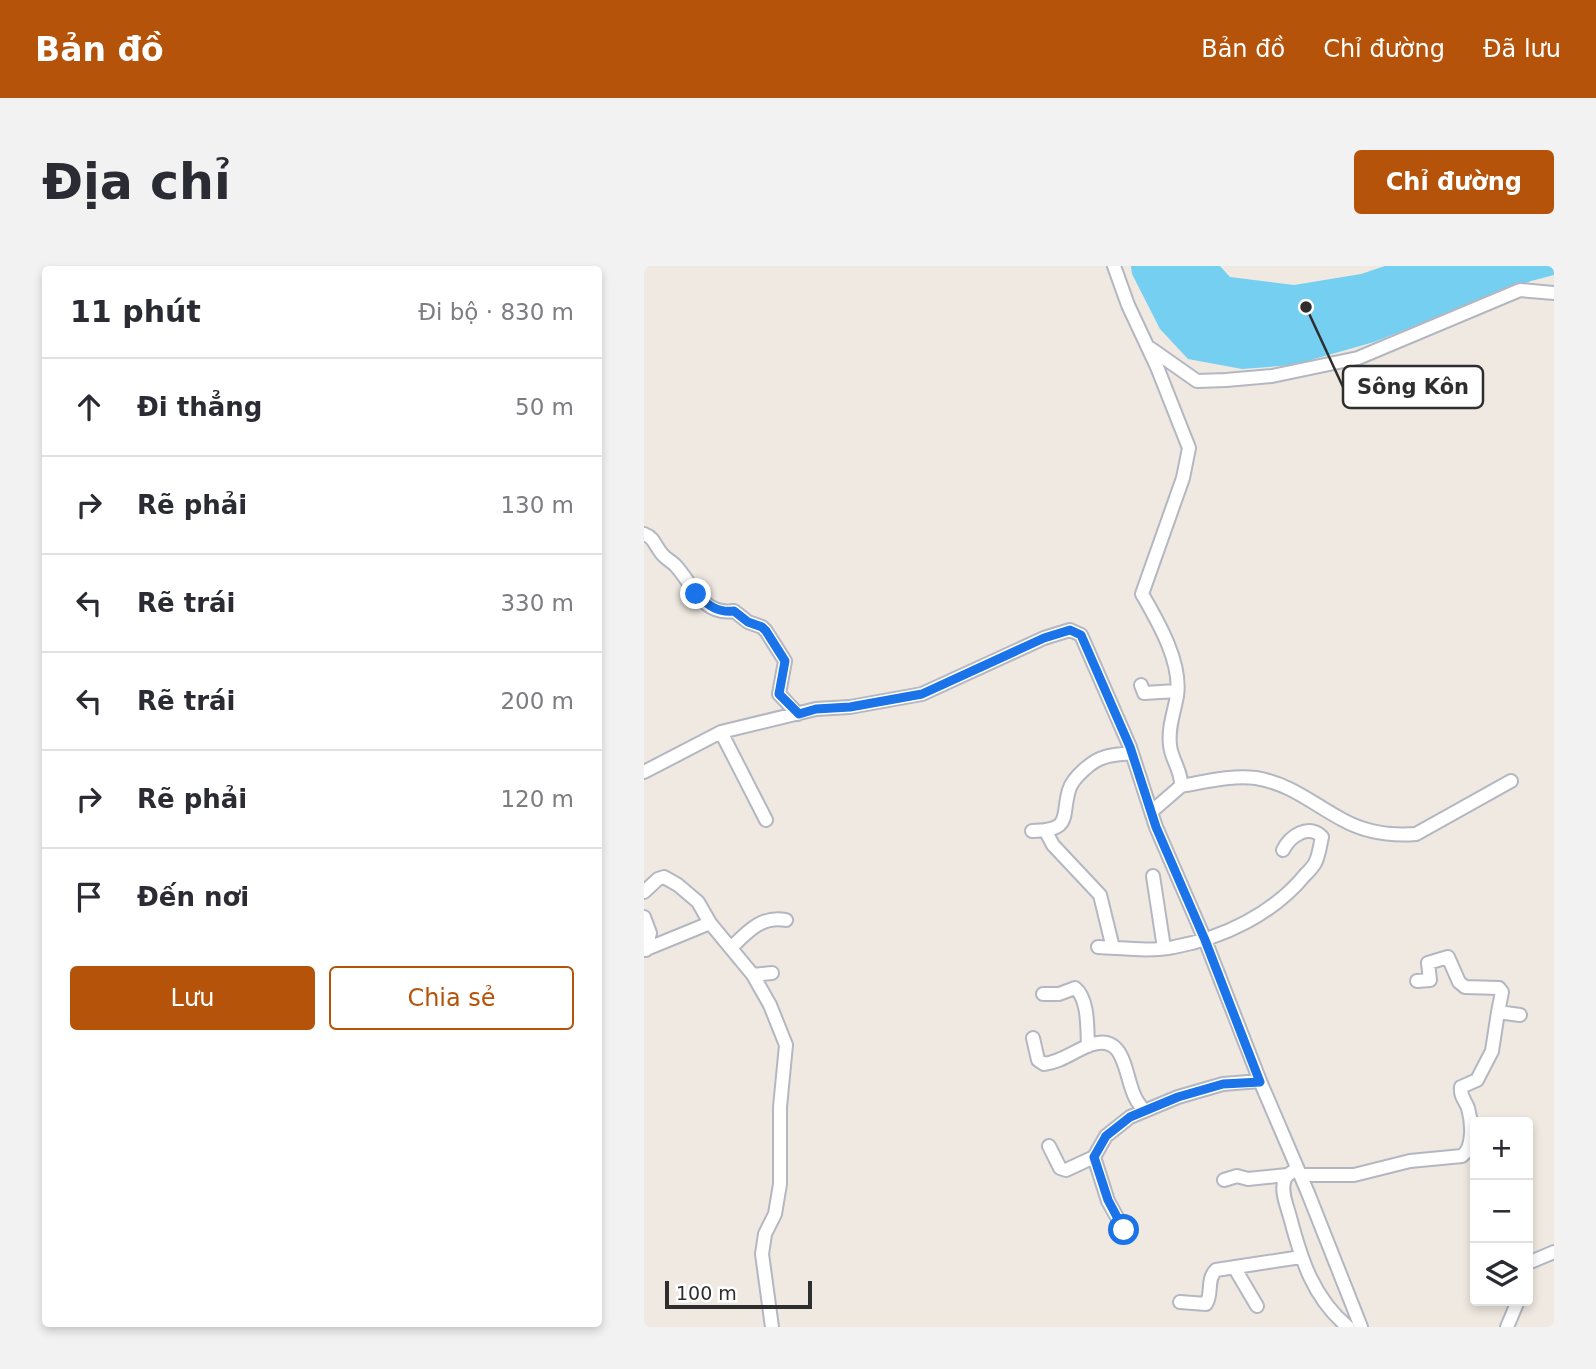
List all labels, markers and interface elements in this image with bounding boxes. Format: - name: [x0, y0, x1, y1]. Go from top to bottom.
- text: Bản đồ: [35, 30, 164, 69]
- text: Bản đồ: [1201, 35, 1285, 63]
- text: Chỉ đường: [1323, 35, 1445, 63]
- text: Đã lưu: [1483, 35, 1561, 63]
- button: Chỉ đường: [1354, 150, 1554, 214]
- text: Địa chỉ: [42, 154, 231, 211]
- text: 11 phút: [70, 294, 201, 329]
- text: Đi bộ · 830 m: [418, 299, 574, 325]
- callout: Sông Kôn: [1343, 366, 1483, 408]
- text: Sông Kôn: [1357, 375, 1469, 399]
- icon: ahead: [70, 388, 108, 426]
- text: Đi thẳng: [137, 392, 262, 422]
- text: 50 m: [515, 394, 574, 420]
- icon: right: [70, 486, 108, 524]
- text: Rẽ phải: [137, 490, 247, 520]
- text: 130 m: [500, 492, 574, 518]
- route end: [680, 578, 711, 609]
- icon: left: [70, 584, 108, 622]
- text: Rẽ trái: [137, 588, 235, 618]
- text: 330 m: [500, 590, 574, 616]
- icon: left: [70, 682, 108, 720]
- text: Rẽ trái: [137, 686, 235, 716]
- text: 200 m: [500, 688, 574, 714]
- icon: right: [70, 780, 108, 818]
- text: Rẽ phải: [137, 784, 247, 814]
- text: 120 m: [500, 786, 574, 812]
- icon: arrive: [70, 878, 108, 916]
- text: Đến nơi: [137, 882, 249, 912]
- button: Lưu: [70, 966, 315, 1030]
- button: Chia sẻ: [329, 966, 574, 1030]
- map controls: [1470, 1117, 1533, 1306]
- button: +: [1470, 1117, 1533, 1180]
- button: −: [1470, 1180, 1533, 1243]
- route start: [1108, 1214, 1139, 1245]
- button: layers: [1470, 1243, 1533, 1306]
- scale bar: [665, 1278, 812, 1310]
- text: 100 m: [676, 1282, 737, 1304]

